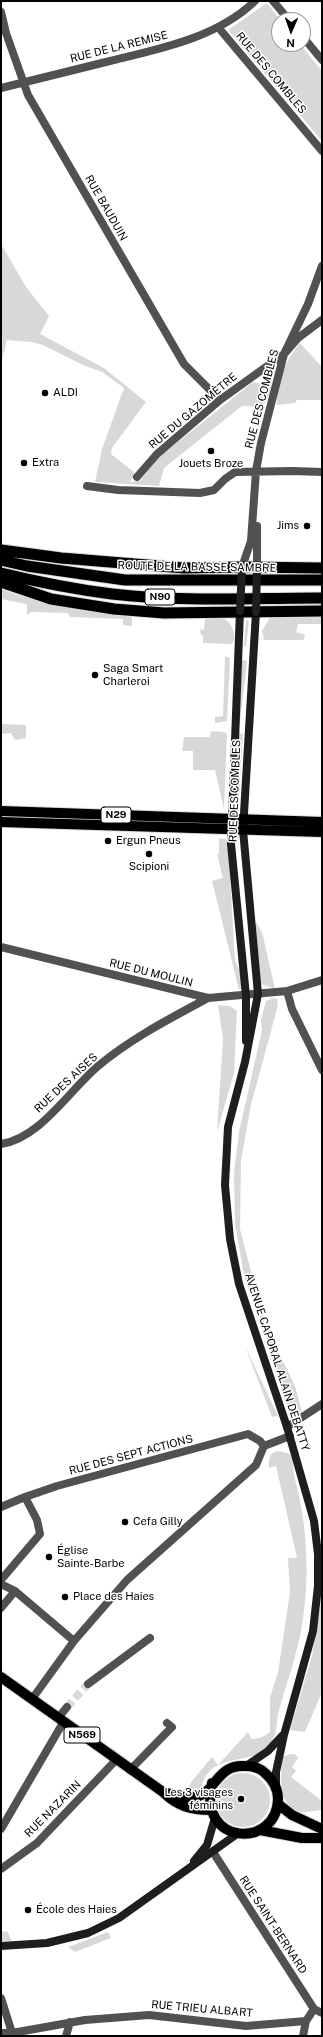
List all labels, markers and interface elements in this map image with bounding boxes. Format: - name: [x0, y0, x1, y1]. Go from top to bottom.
- north arrow: [271, 12, 311, 52]
- street label: RUE DE LA REMISE: [69, 29, 169, 65]
- street label: RUE DES COMBLES: [233, 30, 309, 116]
- text: N: [286, 37, 295, 49]
- street label: RUE BAUDUIN: [82, 173, 130, 243]
- street label: RUE DES COMBLES: [242, 348, 282, 450]
- street label: RUE DU GAZOMÈTRE: [146, 370, 240, 452]
- place label: ALDI: [53, 386, 78, 400]
- marker: ALDI: [40, 388, 50, 398]
- marker: Jouets Broze: [206, 446, 216, 456]
- place label: Extra: [32, 456, 59, 470]
- place label: Jouets Broze: [179, 457, 243, 471]
- marker: Extra: [19, 458, 29, 468]
- place label: Jims: [277, 519, 299, 533]
- marker: Jims: [302, 521, 312, 531]
- street label: ROUTE DE LA BASSE SAMBRE: [117, 559, 277, 575]
- road number: N90: [145, 589, 175, 605]
- place label: Saga Smart Charleroi: [103, 662, 163, 688]
- marker: Saga Smart Charleroi: [90, 670, 100, 680]
- street label: RUE DES COMBLES: [227, 740, 243, 842]
- road number: N29: [101, 807, 131, 823]
- place label: Ergun Pneus: [116, 834, 180, 848]
- marker: Ergun Pneus: [103, 836, 113, 846]
- marker: Scipioni: [144, 849, 154, 859]
- place label: Scipioni: [129, 860, 169, 874]
- street label: RUE DU MOULIN: [108, 956, 194, 990]
- street label: RUE DES AISES: [32, 1050, 100, 1116]
- street label: AVENUE CAPORAL ALAIN DEBATTY: [242, 1271, 312, 1453]
- street label: RUE DES SEPT ACTIONS: [68, 1432, 194, 1478]
- place label: Cefa Gilly: [133, 1515, 183, 1529]
- marker: Cefa Gilly: [120, 1517, 130, 1527]
- place label: Église Sainte-Barbe: [57, 1544, 124, 1570]
- marker: Église Sainte-Barbe: [44, 1552, 54, 1562]
- place label: Place des Haies: [73, 1590, 154, 1604]
- marker: Place des Haies: [60, 1592, 70, 1602]
- road number: N569: [64, 1727, 100, 1743]
- street label: RUE NAZARIN: [22, 1778, 84, 1840]
- place label: Les 3 visages féminins: [164, 1786, 233, 1812]
- marker: Les 3 visages féminins: [236, 1794, 246, 1804]
- street label: RUE SAINT-BERNARD: [236, 1874, 310, 1976]
- place label: École des Haies: [36, 1903, 117, 1917]
- marker: École des Haies: [23, 1905, 33, 1915]
- street label: RUE TRIEU ALBART: [151, 1998, 253, 2020]

